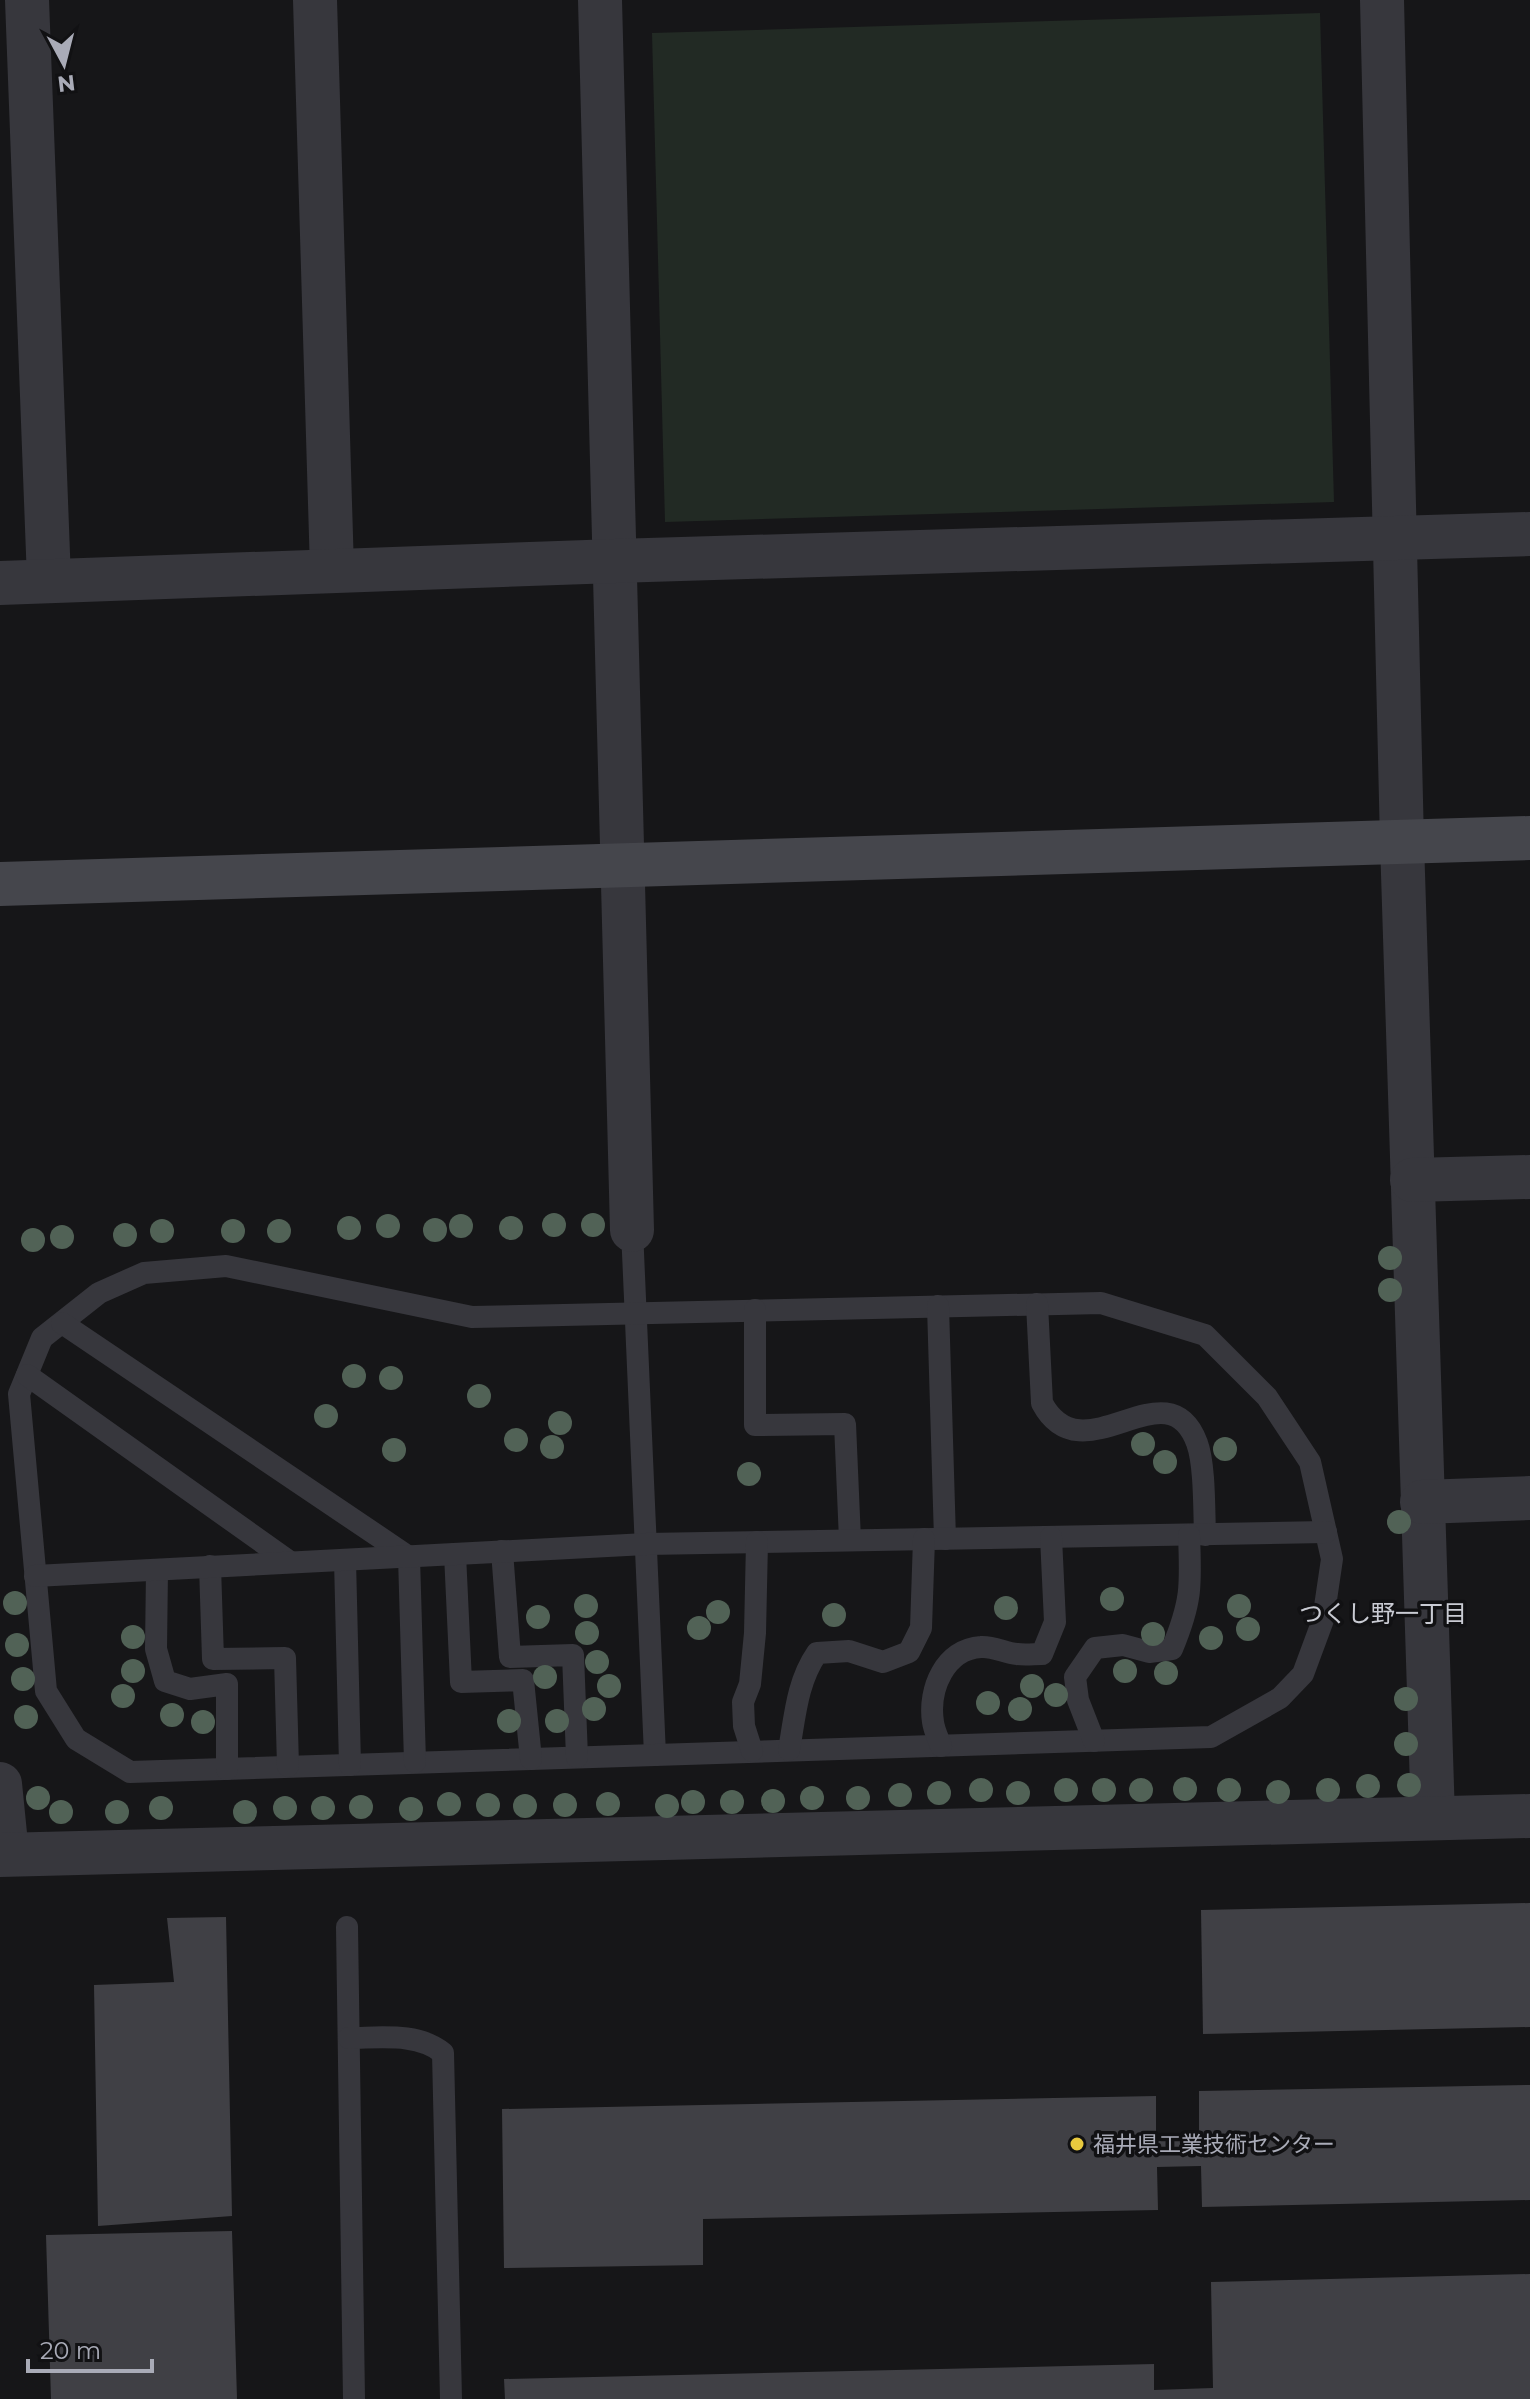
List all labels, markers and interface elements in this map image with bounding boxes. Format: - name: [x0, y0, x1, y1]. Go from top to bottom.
- north arrow: [24, 24, 104, 104]
- text: N: [56, 69, 77, 98]
- district label: つくし野一丁目: [1299, 1599, 1467, 1628]
- place label: 福井県工業技術センター: [1093, 2131, 1335, 2158]
- marker: 福井県工業技術センター: [1068, 2135, 1086, 2153]
- scale bar: [28, 2323, 152, 2373]
- text: 20 m: [40, 2336, 101, 2365]

